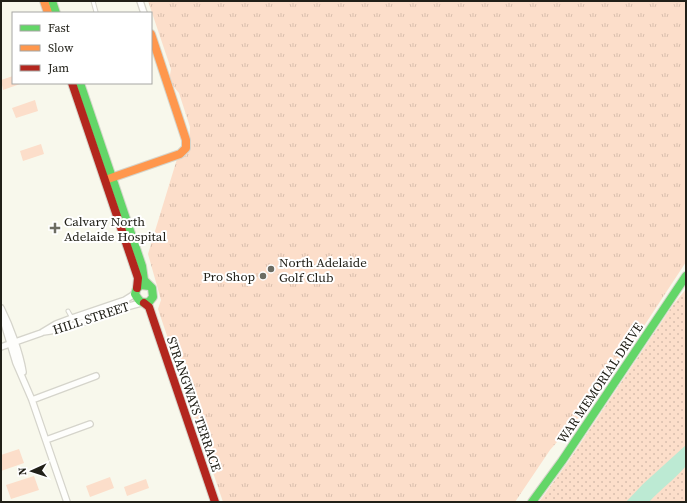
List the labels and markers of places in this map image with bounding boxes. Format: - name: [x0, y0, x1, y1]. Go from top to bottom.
- place label: Calvary North Adelaide Hospital: [64, 213, 166, 245]
- marker: Calvary North Adelaide Hospital: [49, 222, 61, 234]
- place label: North Adelaide Golf Club: [279, 254, 367, 286]
- marker: North Adelaide Golf Club: [266, 264, 276, 274]
- place label: Pro Shop: [203, 268, 255, 285]
- marker: Pro Shop: [258, 271, 268, 281]

